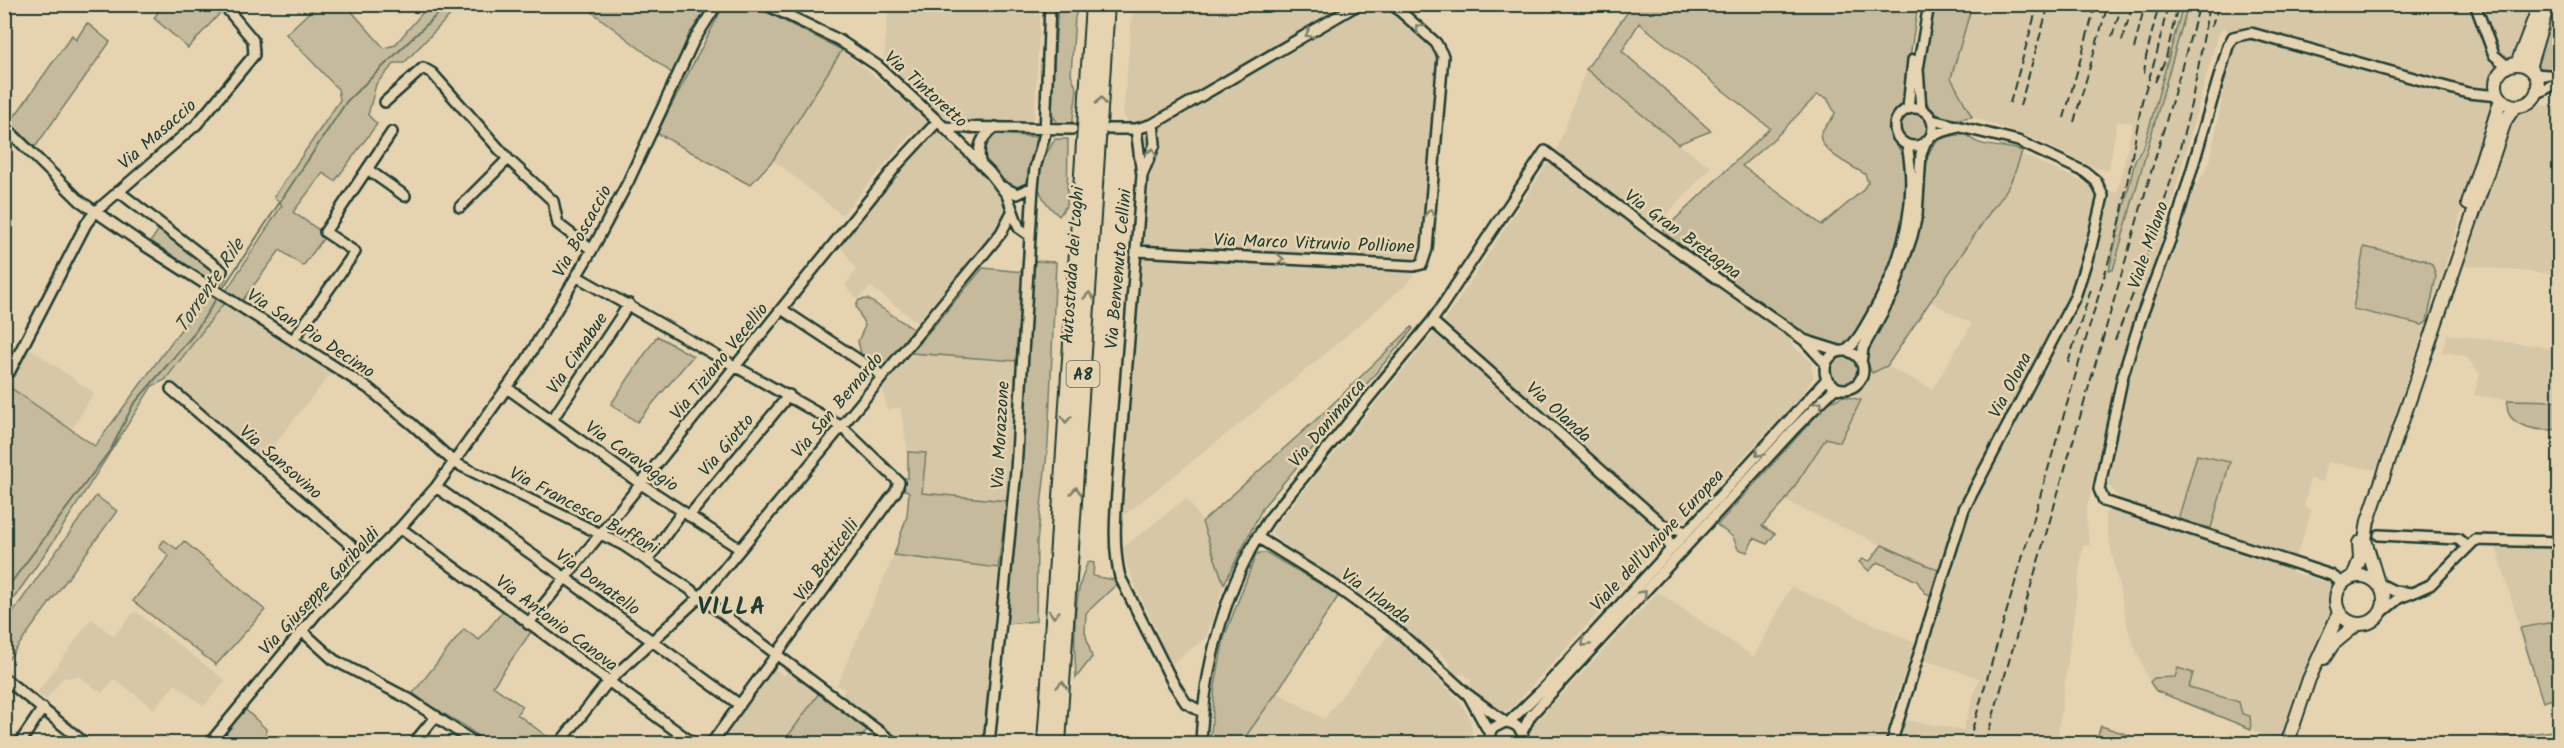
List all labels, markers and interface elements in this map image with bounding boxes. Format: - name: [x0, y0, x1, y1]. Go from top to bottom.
- one-way arrow: [1415, 24, 1426, 35]
- one-way arrow: [1305, 27, 1315, 38]
- street label: Via Tintoretto: [877, 44, 973, 136]
- street label: Via Masaccio: [112, 92, 204, 178]
- one-way arrow: [1094, 97, 1107, 106]
- one-way arrow: [1145, 147, 1157, 158]
- street label: Via Boscaccio: [546, 180, 621, 283]
- street label: Via Gran Bretagna: [1617, 183, 1747, 288]
- street label: Autostrada dei Laghi: [1054, 185, 1094, 345]
- street label: Via Benvenuto Cellini: [1098, 187, 1141, 351]
- street label: Viale Milano: [2121, 198, 2178, 293]
- one-way arrow: [1423, 208, 1436, 217]
- street label: Via Marco Vitruvio Pollione: [1213, 226, 1415, 262]
- water label: Torrente Rile: [167, 231, 255, 340]
- one-way arrow: [1275, 252, 1284, 265]
- street label: Via San Pio Decimo: [240, 282, 380, 387]
- one-way arrow: [1082, 291, 1095, 300]
- street label: Via Tiziano Vecellio: [664, 297, 777, 427]
- street label: Via Cimabue: [540, 307, 616, 401]
- street label: Via San Bernardo: [785, 346, 891, 465]
- street label: Via Olona: [1982, 347, 2041, 424]
- road number: A8: [1066, 361, 1100, 387]
- street label: Via Danimarca: [1282, 373, 1374, 475]
- street label: Via Olanda: [1518, 375, 1598, 451]
- street label: Via Morazzone: [984, 380, 1019, 490]
- one-way arrow: [1811, 401, 1822, 412]
- street label: Via Giotto: [692, 408, 762, 484]
- street label: Via Caravaggio: [578, 414, 684, 500]
- one-way arrow: [1060, 415, 1073, 424]
- street label: Via Sansovino: [232, 419, 328, 508]
- one-way arrow: [1756, 446, 1767, 457]
- street label: Via Francesco Buffoni: [503, 460, 664, 563]
- street label: Viale dell'Unione Europea: [1584, 463, 1732, 619]
- one-way arrow: [1069, 486, 1082, 495]
- street label: Via Botticelli: [787, 513, 868, 608]
- street label: Via Giuseppe Garibaldi: [253, 521, 388, 663]
- street label: Via Donatello: [548, 542, 646, 624]
- street label: Via Irlanda: [1334, 562, 1416, 633]
- street label: Via Antonio Canova: [488, 568, 624, 680]
- district label: VILLA: [697, 588, 767, 627]
- one-way arrow: [1636, 590, 1647, 601]
- one-way arrow: [1047, 609, 1060, 618]
- one-way arrow: [1581, 636, 1592, 647]
- one-way arrow: [1056, 681, 1069, 690]

